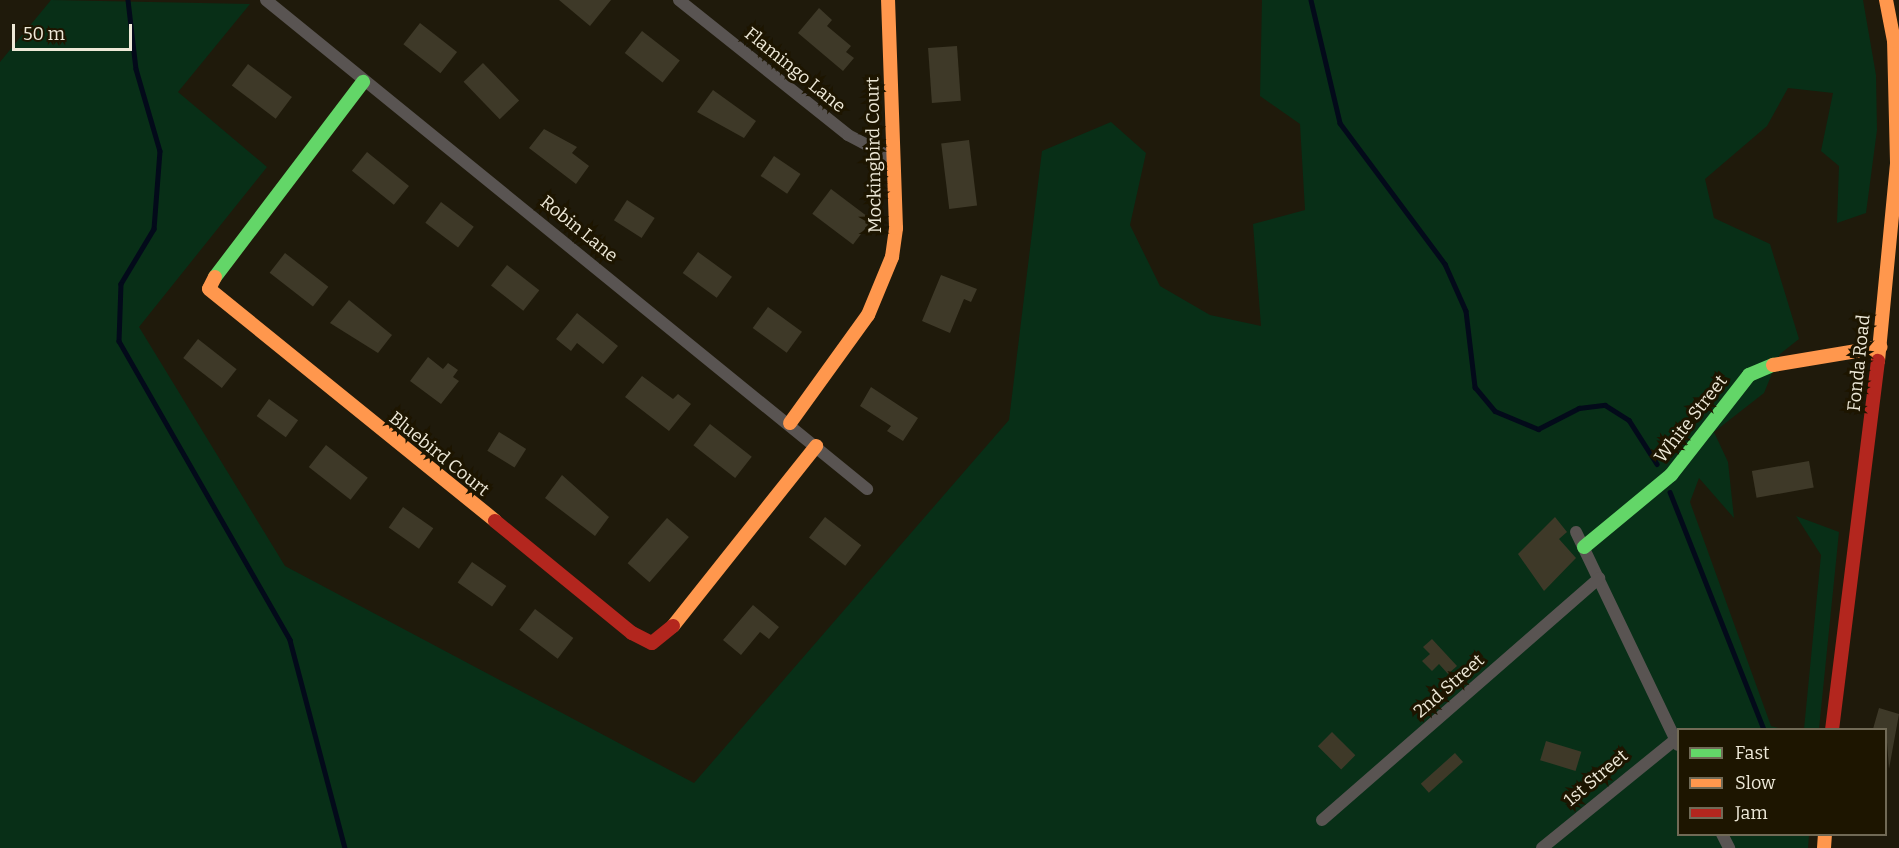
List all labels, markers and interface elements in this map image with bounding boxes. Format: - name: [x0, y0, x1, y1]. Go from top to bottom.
- scale bar: [15, 12, 135, 50]
- text: 50 m: [23, 23, 65, 45]
- street label: Flamingo Lane: [740, 23, 850, 117]
- street label: Mockingbird Court: [862, 77, 886, 233]
- street label: Robin Lane: [536, 191, 622, 267]
- street label: Fonda Road: [1843, 314, 1875, 412]
- street label: White Street: [1650, 371, 1732, 467]
- street label: Bluebird Court: [385, 407, 493, 501]
- street label: 2nd Street: [1409, 650, 1489, 722]
- legend: [1677, 728, 1887, 836]
- text: Fast: [1735, 742, 1770, 764]
- street label: 1st Street: [1560, 745, 1632, 811]
- text: Slow: [1735, 772, 1775, 794]
- text: Jam: [1735, 802, 1768, 824]

